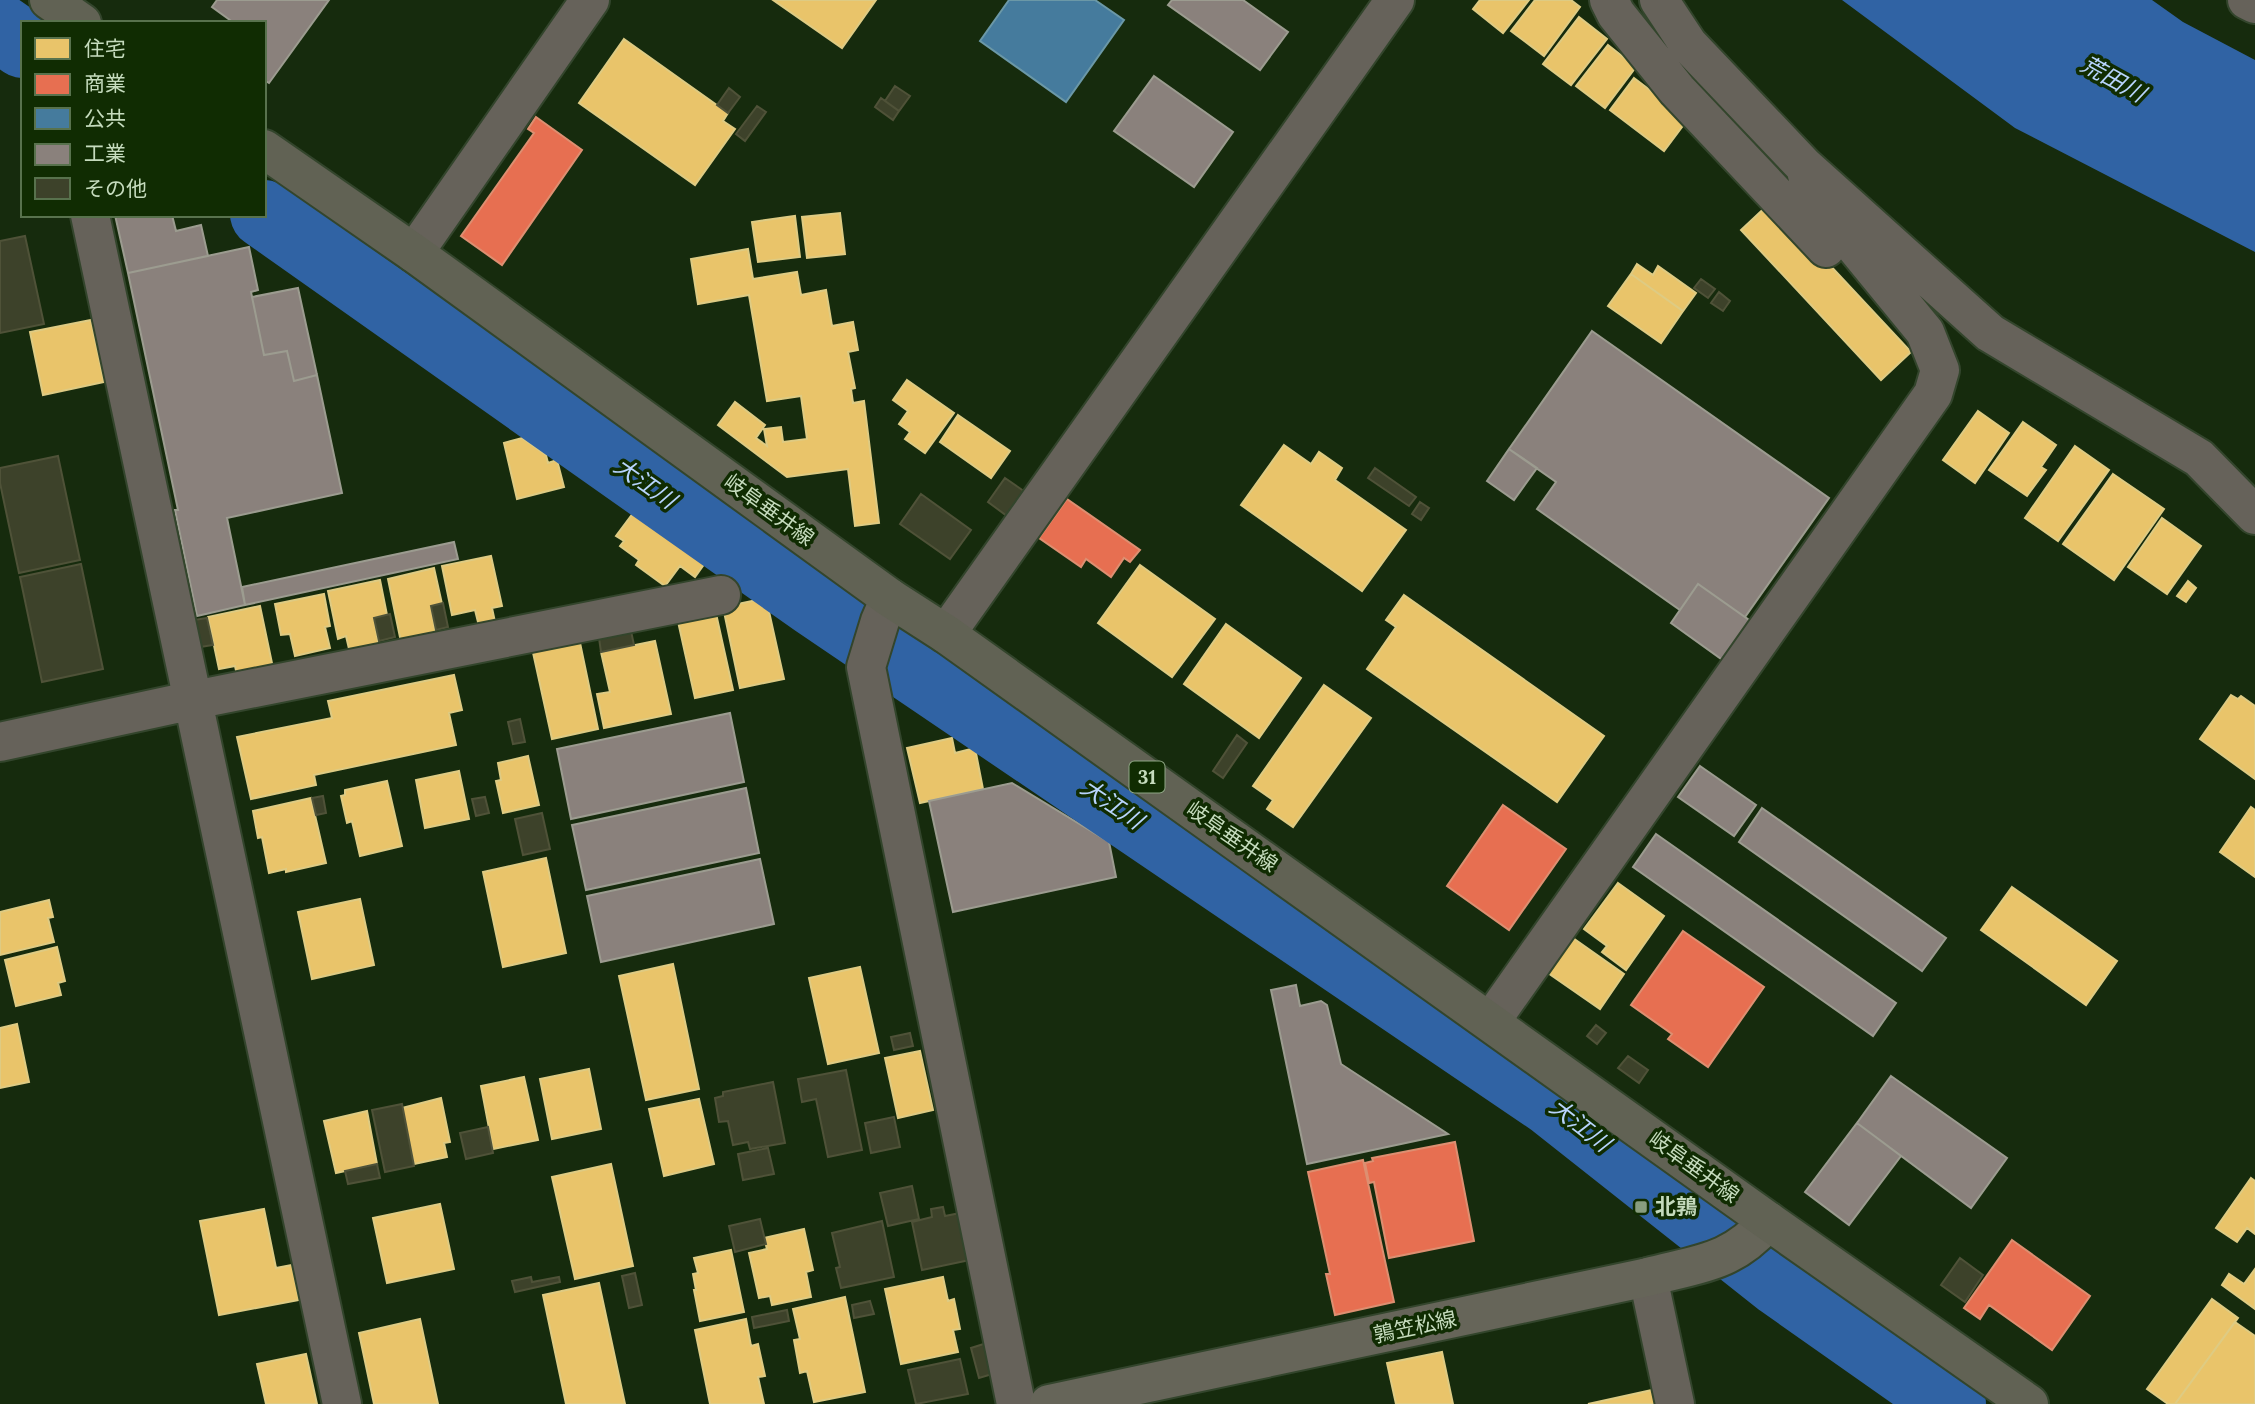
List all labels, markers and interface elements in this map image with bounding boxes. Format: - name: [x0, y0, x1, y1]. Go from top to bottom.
- legend: [21, 21, 266, 217]
- text: 住宅: [84, 35, 126, 62]
- water label: 荒田川: [2076, 49, 2153, 109]
- text: 商業: [84, 70, 126, 97]
- text: 公共: [84, 105, 126, 132]
- text: 工業: [84, 140, 126, 167]
- text: その他: [84, 175, 147, 202]
- water label: 大江川: [609, 451, 684, 516]
- street label: 岐阜垂井線: [719, 468, 820, 551]
- road number: 31: [1130, 762, 1164, 792]
- water label: 大江川: [1076, 772, 1151, 837]
- street label: 岐阜垂井線: [1182, 795, 1283, 878]
- water label: 大江川: [1544, 1092, 1619, 1159]
- street label: 岐阜垂井線: [1644, 1125, 1745, 1208]
- place label: 北鶉: [1655, 1193, 1697, 1220]
- marker: 北鶉: [1633, 1199, 1649, 1215]
- street label: 鶉笠松線: [1371, 1305, 1459, 1348]

